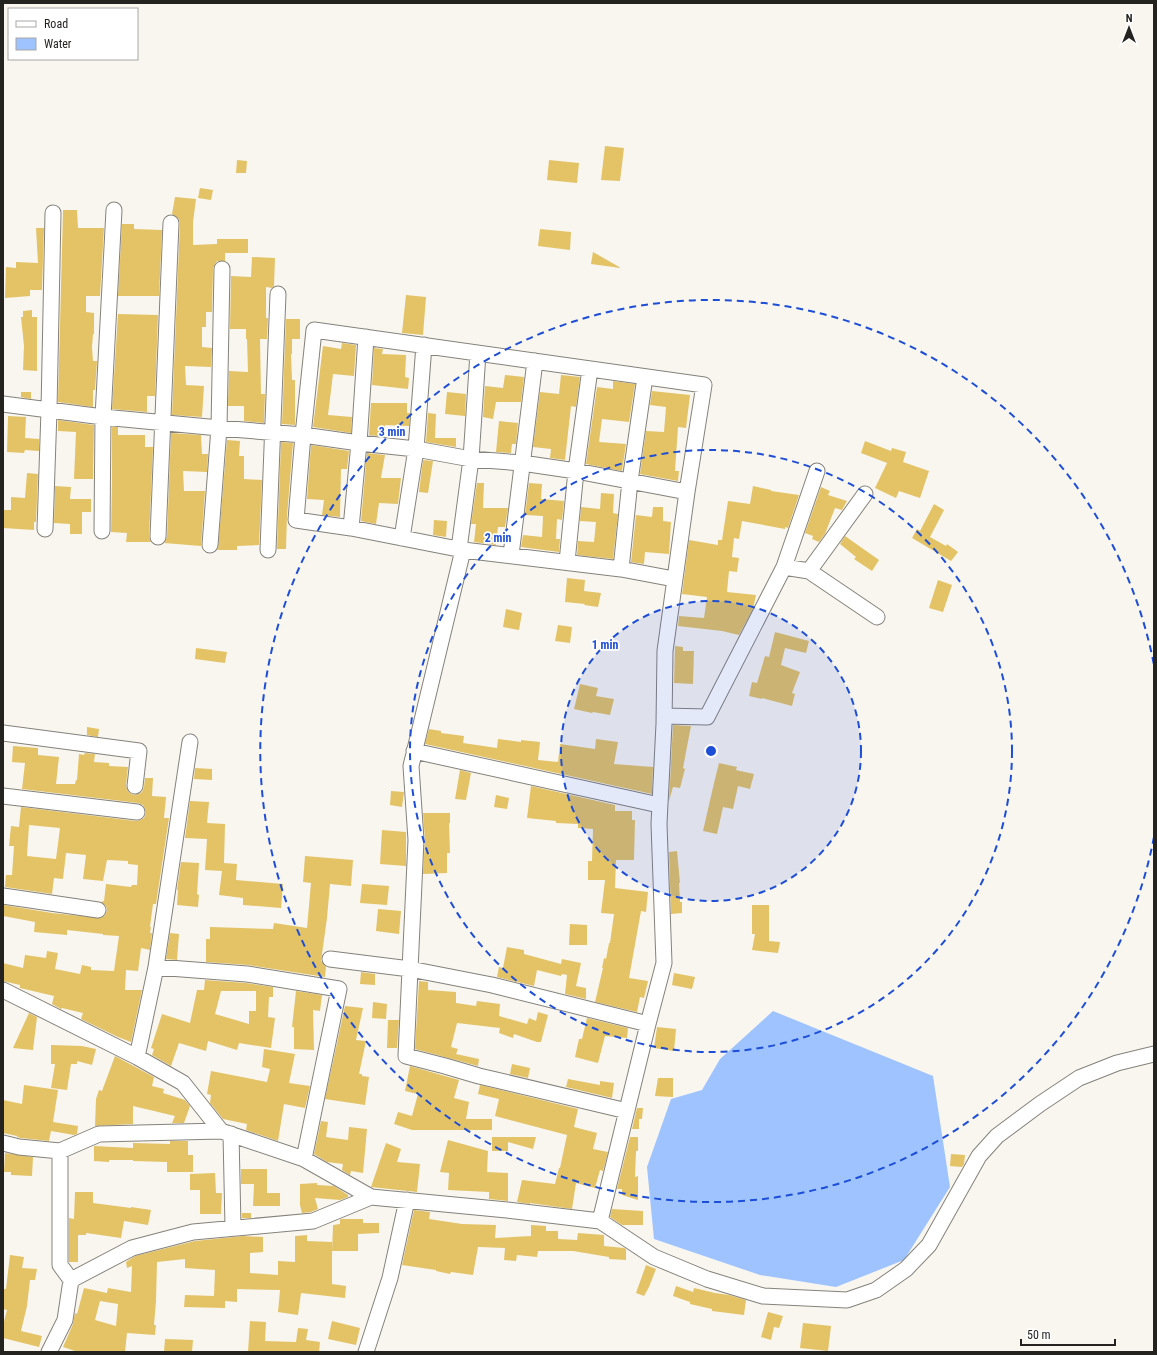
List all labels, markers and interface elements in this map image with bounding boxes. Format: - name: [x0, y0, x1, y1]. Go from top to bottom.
- legend: [8, 8, 138, 60]
- north arrow: [1109, 8, 1149, 48]
- text: N: [1126, 12, 1133, 25]
- text: Road: [44, 17, 68, 31]
- text: Water: [44, 37, 72, 51]
- text: 3 min: [379, 425, 405, 439]
- text: 2 min: [485, 531, 511, 545]
- text: 1 min: [592, 638, 618, 652]
- centre of rings: [704, 744, 718, 758]
- scale bar: [1021, 1321, 1115, 1347]
- text: 50 m: [1027, 1328, 1051, 1342]

